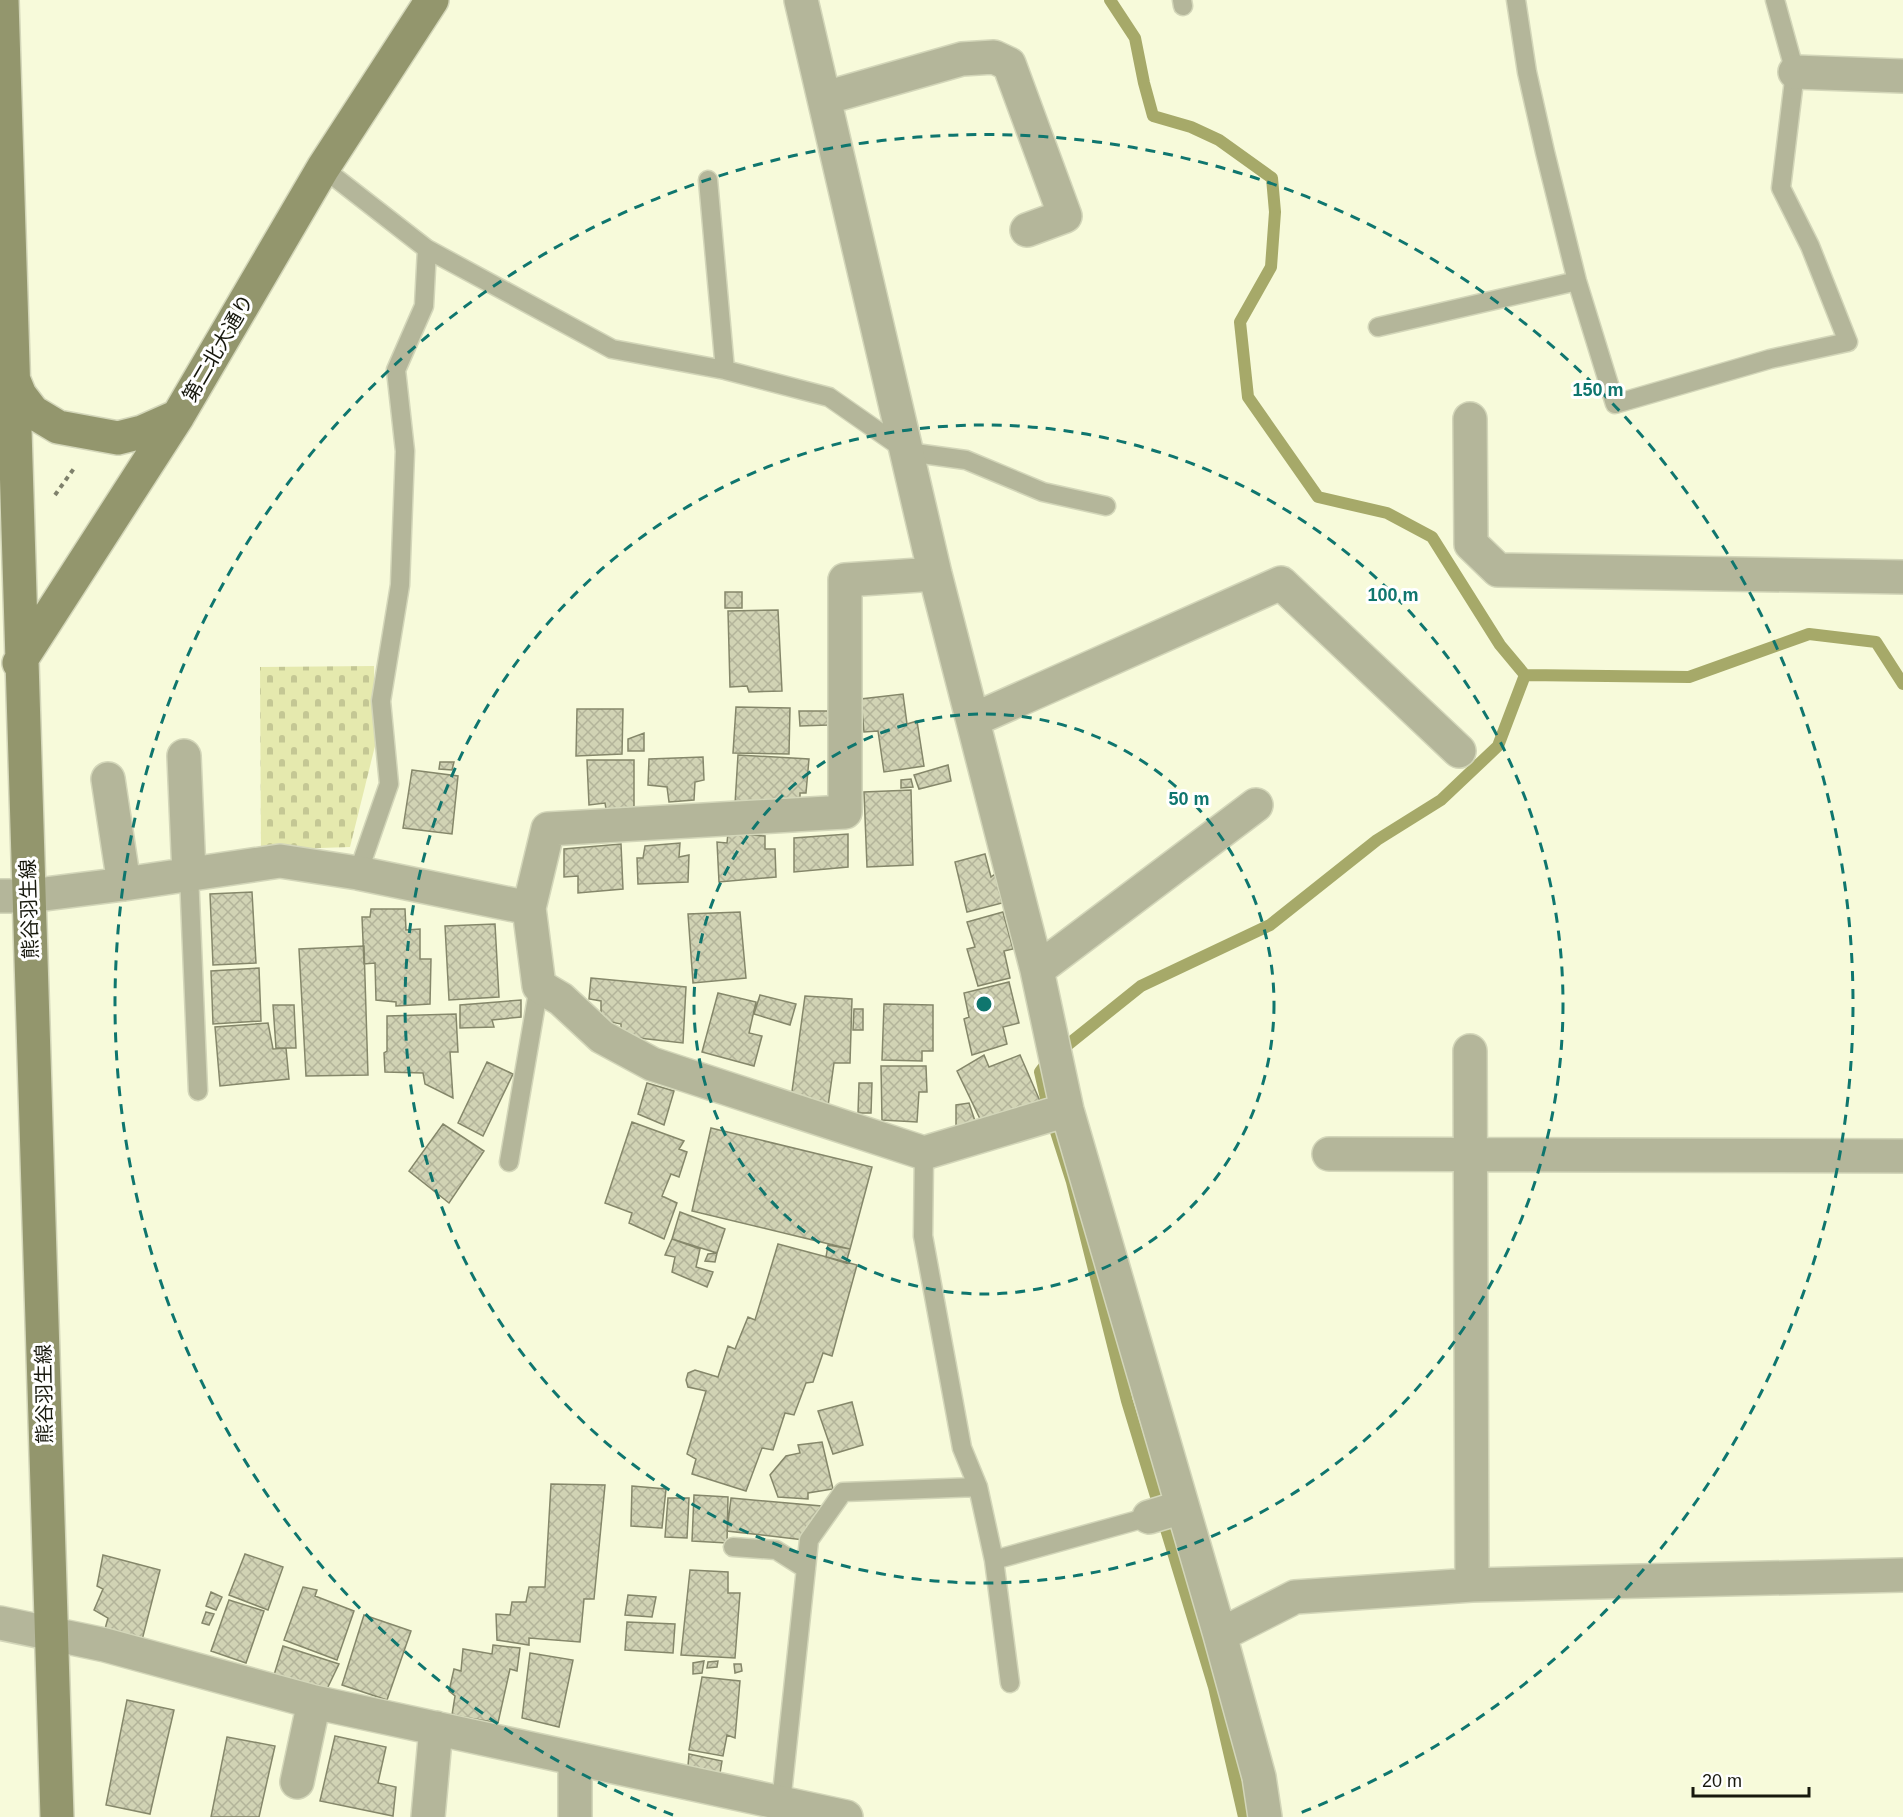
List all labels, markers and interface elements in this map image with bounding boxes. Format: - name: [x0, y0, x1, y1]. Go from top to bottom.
- street label: 第二北大通り: [178, 291, 258, 405]
- text: 150 m: [1572, 380, 1624, 400]
- text: 100 m: [1367, 585, 1419, 605]
- text: 50 m: [1168, 789, 1210, 809]
- street label: 熊谷羽生線: [16, 859, 42, 959]
- centre of rings: [974, 994, 994, 1014]
- street label: 熊谷羽生線: [32, 1344, 56, 1444]
- scale bar: [1693, 1760, 1808, 1798]
- text: 20 m: [1702, 1771, 1742, 1791]

